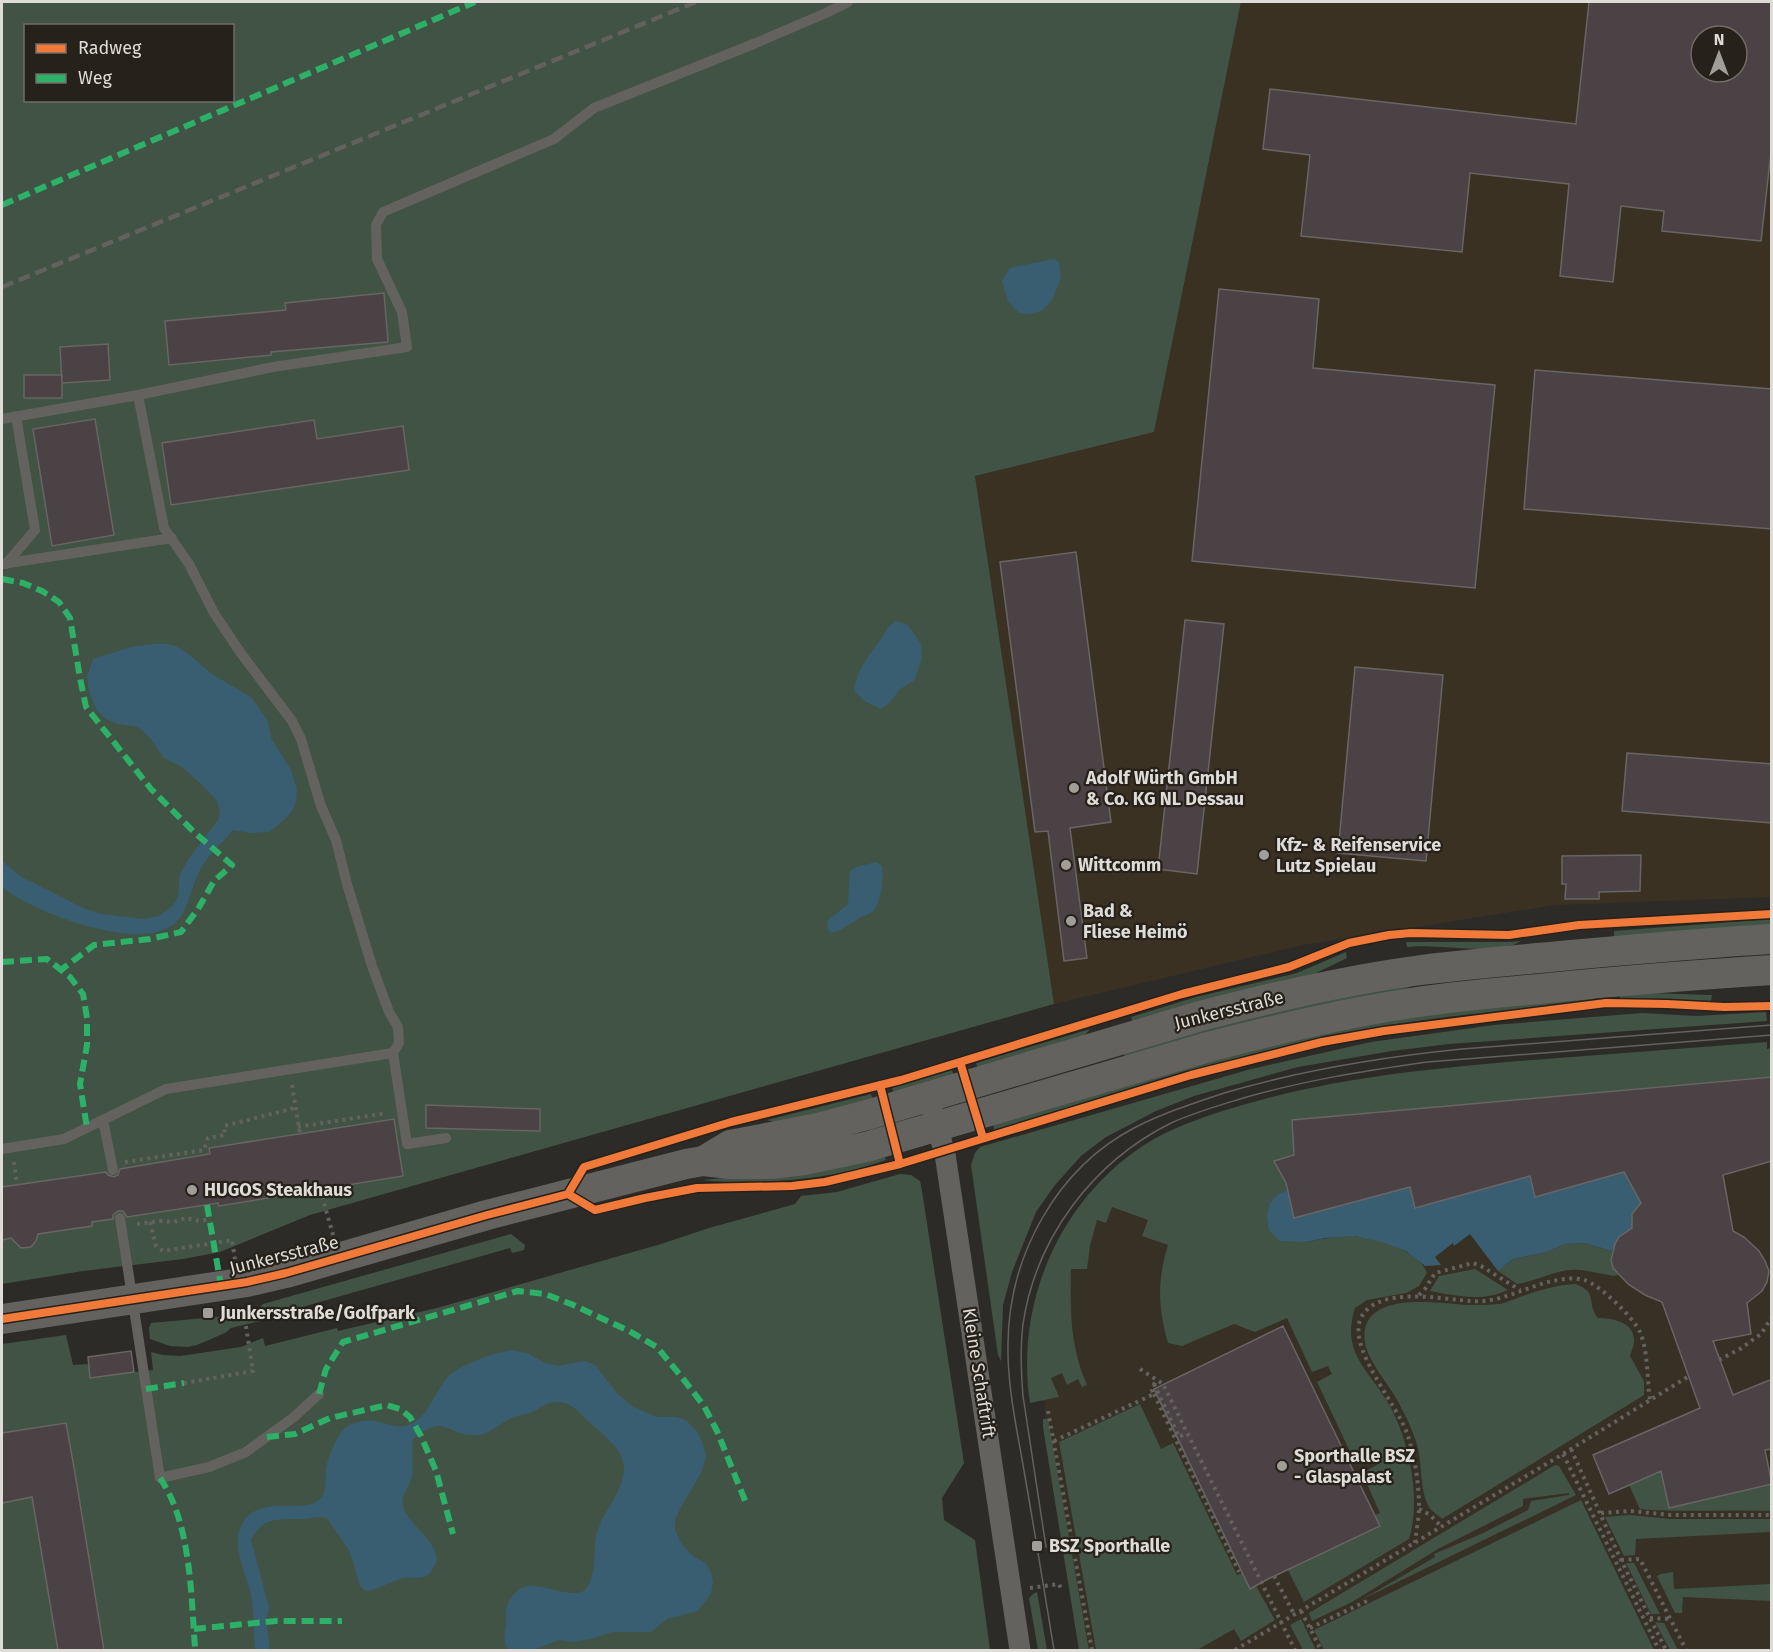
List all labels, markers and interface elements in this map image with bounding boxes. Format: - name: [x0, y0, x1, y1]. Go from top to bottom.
- legend: [24, 24, 234, 102]
- north arrow: [1689, 24, 1749, 84]
- text: N: [1714, 30, 1724, 49]
- text: Radweg: [78, 37, 142, 59]
- text: Weg: [78, 67, 112, 89]
- place label: Adolf Würth GmbH & Co. KG NL Dessau: [1085, 767, 1244, 810]
- marker: Adolf Würth GmbH & Co. KG NL Dessau: [1067, 781, 1081, 795]
- place label: Kfz- & Reifenservice Lutz Spielau: [1276, 834, 1441, 877]
- marker: Kfz- & Reifenservice Lutz Spielau: [1257, 848, 1271, 862]
- place label: Wittcomm: [1078, 854, 1161, 876]
- marker: Wittcomm: [1059, 858, 1073, 872]
- place label: Bad & Fliese Heimö: [1083, 900, 1188, 943]
- marker: Bad & Fliese Heimö: [1064, 914, 1078, 928]
- street label: Junkersstraße: [1172, 986, 1286, 1034]
- place label: HUGOS Steakhaus: [204, 1179, 352, 1201]
- marker: HUGOS Steakhaus: [185, 1183, 199, 1197]
- street label: Junkersstraße: [227, 1231, 341, 1279]
- place label: Junkersstraße/Golfpark: [219, 1302, 416, 1324]
- marker: Junkersstraße/Golfpark: [201, 1306, 215, 1320]
- street label: Kleine Schaftrift: [958, 1306, 1000, 1440]
- place label: Sporthalle BSZ - Glaspalast: [1294, 1445, 1415, 1488]
- marker: Sporthalle BSZ - Glaspalast: [1275, 1459, 1289, 1473]
- place label: BSZ Sporthalle: [1049, 1535, 1170, 1557]
- marker: BSZ Sporthalle: [1030, 1539, 1044, 1553]

